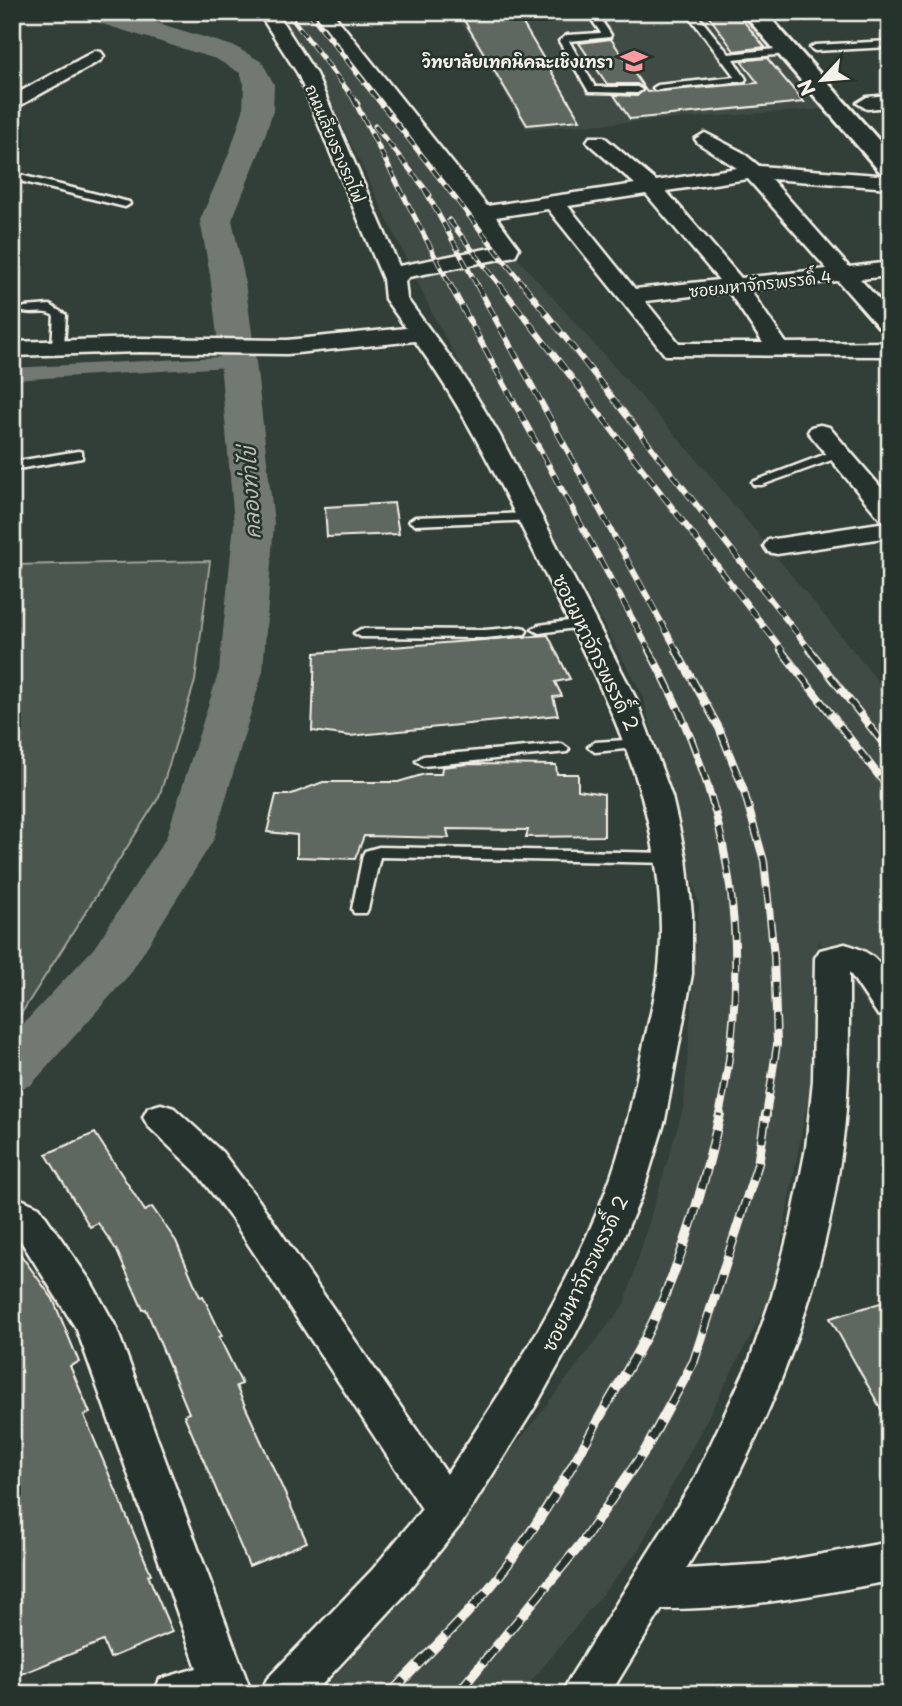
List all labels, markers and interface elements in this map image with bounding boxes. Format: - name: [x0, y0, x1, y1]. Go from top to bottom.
- school or university icon: วิทยาลัยเทคนิคฉะเชิงเทรา: [619, 46, 649, 76]
- north arrow: [786, 46, 856, 116]
- place label: วิทยาลัยเทคนิคฉะเชิงเทรา: [422, 49, 613, 73]
- text: N: [790, 75, 822, 101]
- street label: ถนนเลียงรางรถไฟ: [300, 80, 372, 206]
- street label: ซอยมหาจักรพรรดิ์ 4: [687, 261, 833, 302]
- water label: คลองท่าไข่: [230, 442, 267, 540]
- street label: ซอยมหาจักรพรรดิ์ 2: [547, 568, 648, 735]
- street label: ซอยมหาจักรพรรดิ์ 2: [533, 1189, 634, 1356]

